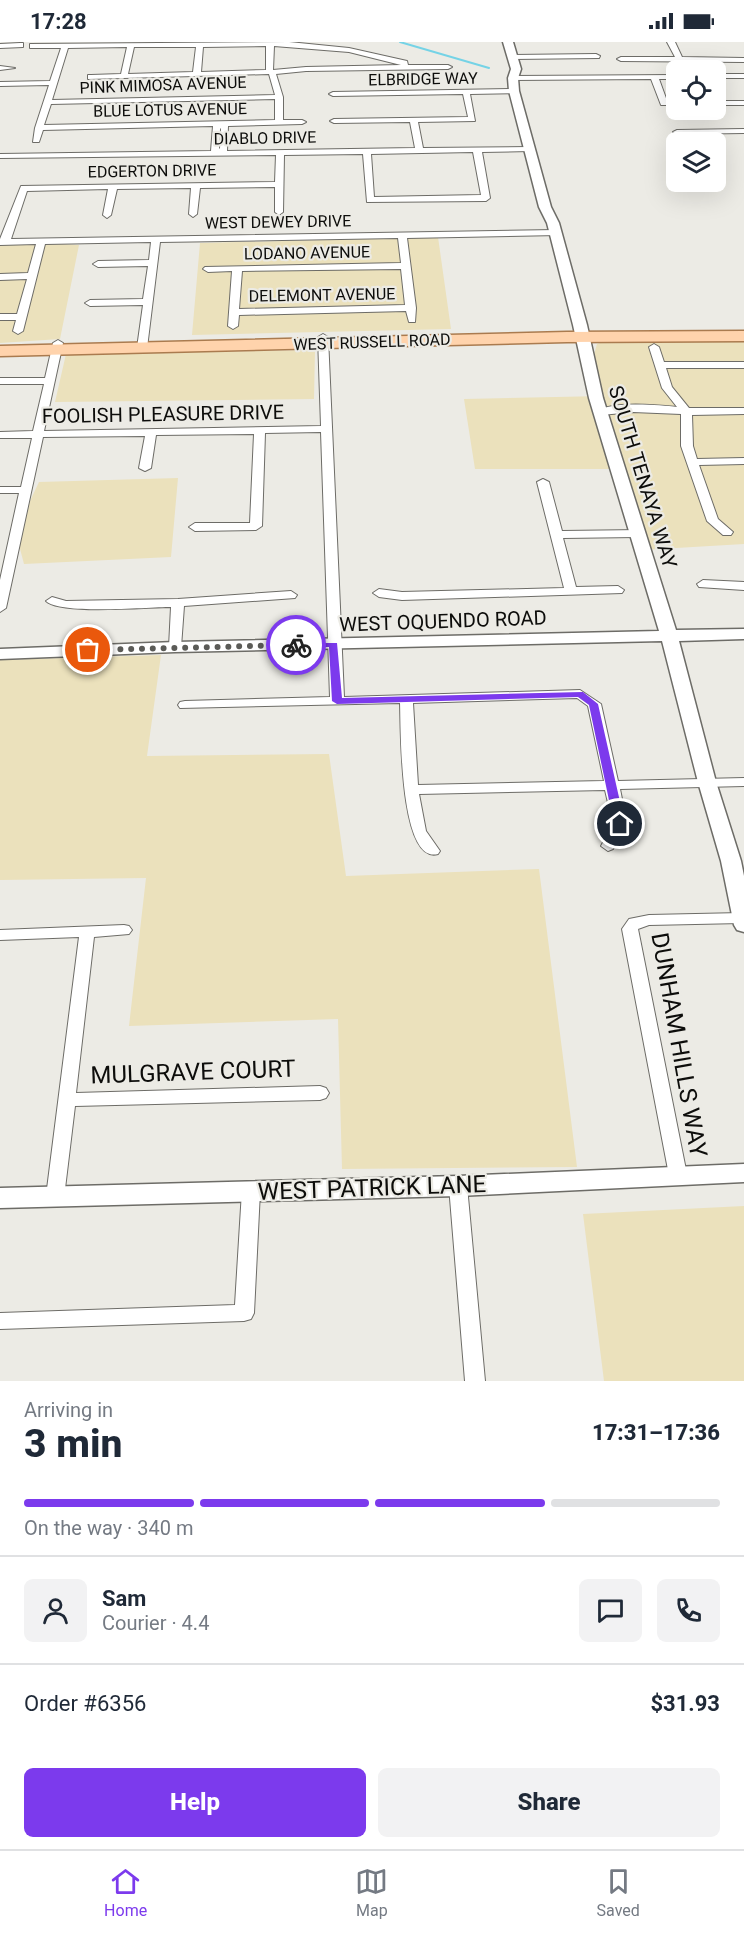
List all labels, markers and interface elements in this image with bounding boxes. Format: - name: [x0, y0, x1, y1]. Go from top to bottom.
- text: 17:28: [30, 9, 87, 34]
- map controls: [666, 60, 726, 192]
- button: locate: [666, 60, 726, 120]
- street label: ELBRIDGE WAY: [368, 69, 478, 89]
- street label: PINK MIMOSA AVENUE: [79, 73, 247, 97]
- street label: BLUE LOTUS AVENUE: [93, 99, 247, 121]
- street label: DIABLO DRIVE: [214, 128, 316, 148]
- button: layers: [666, 132, 726, 192]
- street label: EDGERTON DRIVE: [88, 160, 216, 182]
- street label: WEST DEWEY DRIVE: [205, 211, 351, 233]
- street label: LODANO AVENUE: [244, 242, 370, 264]
- street label: DELEMONT AVENUE: [249, 284, 395, 306]
- street label: WEST RUSSELL ROAD: [293, 330, 451, 354]
- street label: SOUTH TENAYA WAY: [604, 383, 682, 571]
- street label: FOOLISH PLEASURE DRIVE: [42, 400, 284, 428]
- street label: WEST OQUENDO ROAD: [339, 605, 547, 637]
- courier: [266, 615, 326, 675]
- pin: [62, 624, 113, 675]
- icon: bike: [280, 629, 313, 662]
- icon: bag: [71, 633, 104, 666]
- pin: [594, 798, 645, 849]
- icon: home: [603, 807, 636, 840]
- street label: DUNHAM HILLS WAY: [645, 930, 713, 1160]
- street label: MULGRAVE COURT: [90, 1054, 296, 1090]
- street label: WEST PATRICK LANE: [257, 1170, 487, 1206]
- text: Arriving in: [24, 1398, 113, 1422]
- text: 17:31–17:36: [592, 1420, 720, 1445]
- text: 3 min: [24, 1421, 122, 1467]
- text: On the way · 340 m: [24, 1516, 193, 1540]
- button: person: [24, 1579, 87, 1642]
- button: chat: [579, 1579, 642, 1642]
- button: phone: [657, 1579, 720, 1642]
- text: Sam: [102, 1586, 146, 1611]
- text: Courier · 4.4: [102, 1611, 209, 1635]
- text: Order #6356: [24, 1691, 146, 1716]
- text: $31.93: [651, 1691, 720, 1716]
- button: Help: [24, 1768, 366, 1837]
- button: Share: [378, 1768, 720, 1837]
- tab: Home: [104, 1865, 147, 1920]
- tab: Map: [355, 1865, 388, 1920]
- tab: Saved: [597, 1865, 640, 1920]

